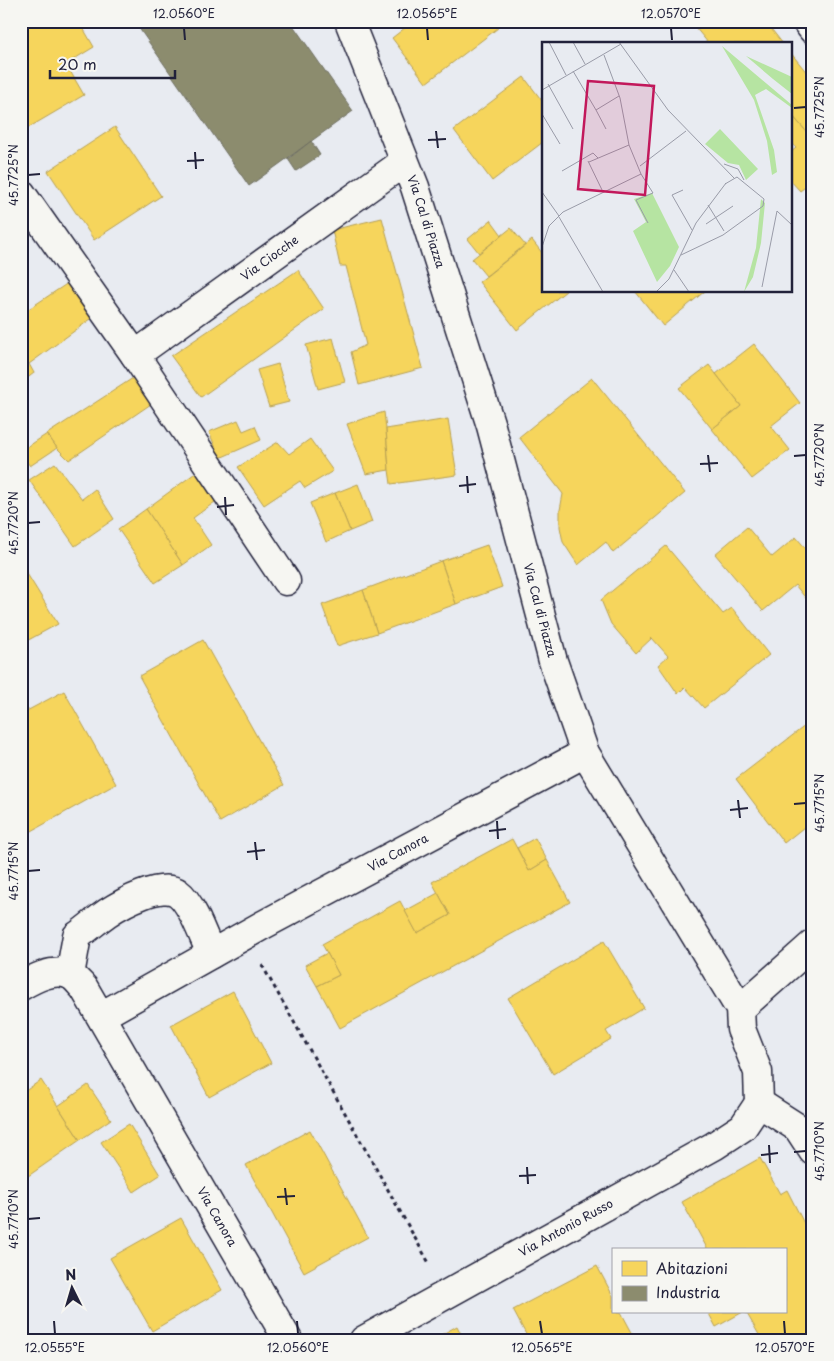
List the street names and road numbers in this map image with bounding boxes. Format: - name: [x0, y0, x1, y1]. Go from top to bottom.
- street label: Via Cal di Piazza: [403, 172, 450, 271]
- street label: Via Ciocche: [237, 231, 302, 284]
- street label: Via Cal di Piazza: [520, 561, 562, 660]
- street label: Via Canora: [364, 828, 432, 875]
- street label: Via Canora: [193, 1183, 242, 1250]
- street label: Via Antonio Russo: [515, 1194, 616, 1261]

